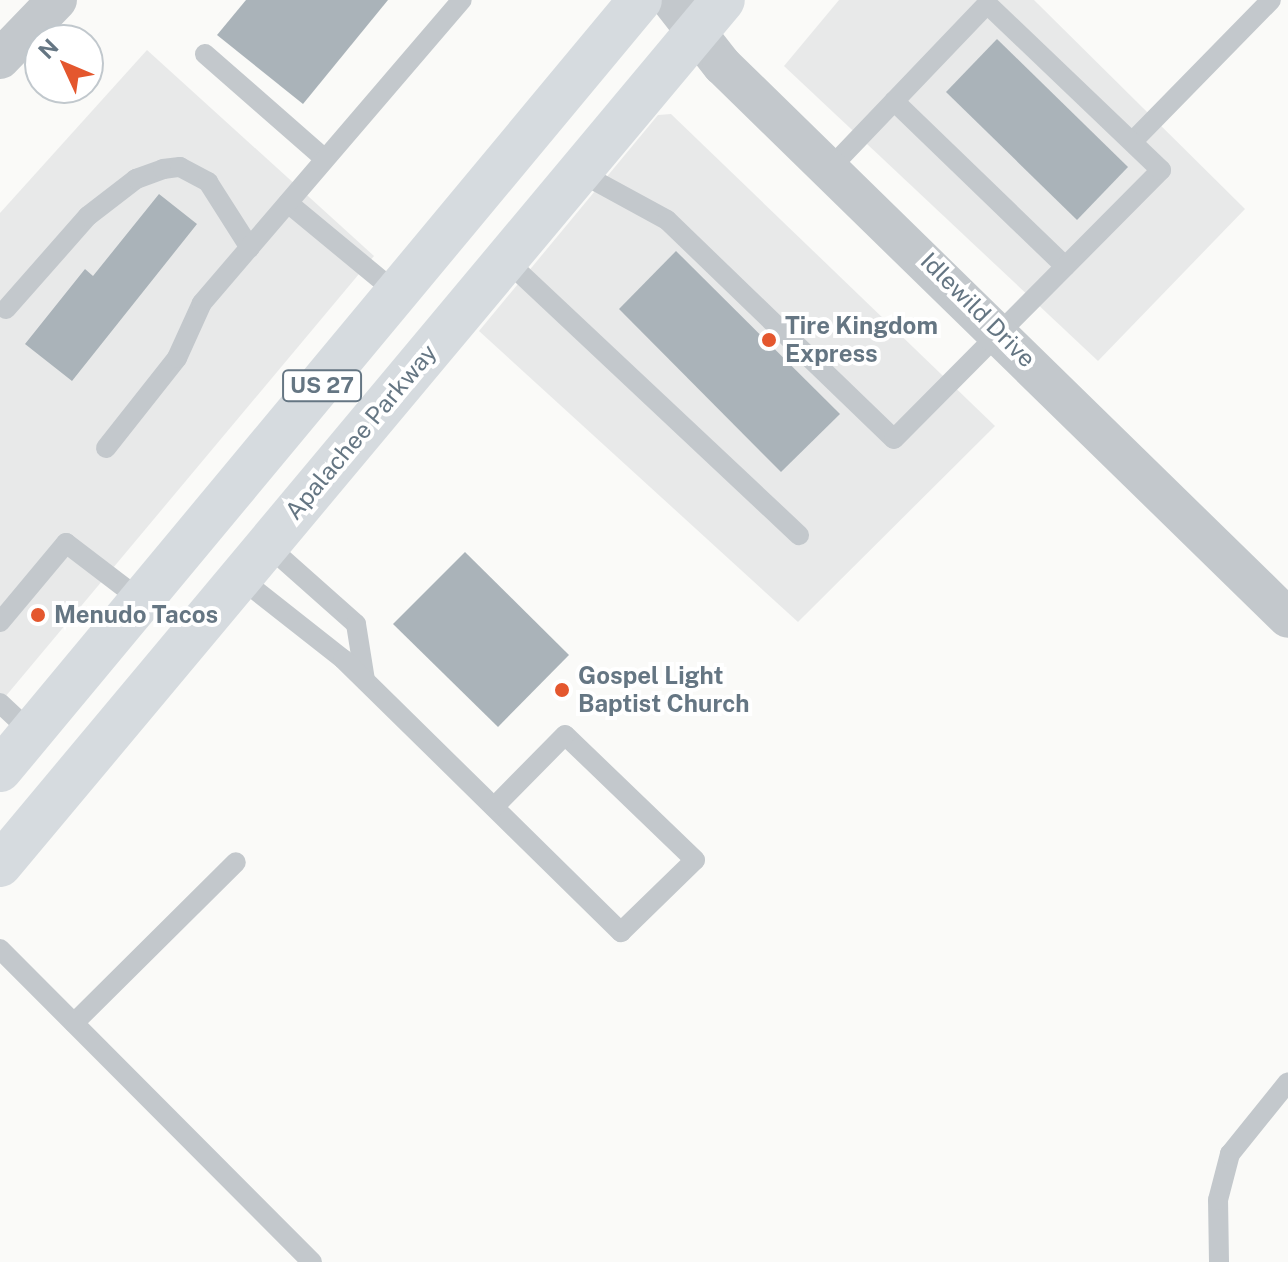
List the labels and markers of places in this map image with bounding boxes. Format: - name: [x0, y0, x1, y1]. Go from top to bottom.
- place label: Tire Kingdom Express: [785, 312, 938, 368]
- marker: Tire Kingdom Express: [760, 331, 778, 349]
- place label: Menudo Tacos: [54, 601, 218, 629]
- marker: Menudo Tacos: [29, 606, 47, 624]
- place label: Gospel Light Baptist Church: [578, 662, 750, 718]
- marker: Gospel Light Baptist Church: [553, 681, 571, 699]

